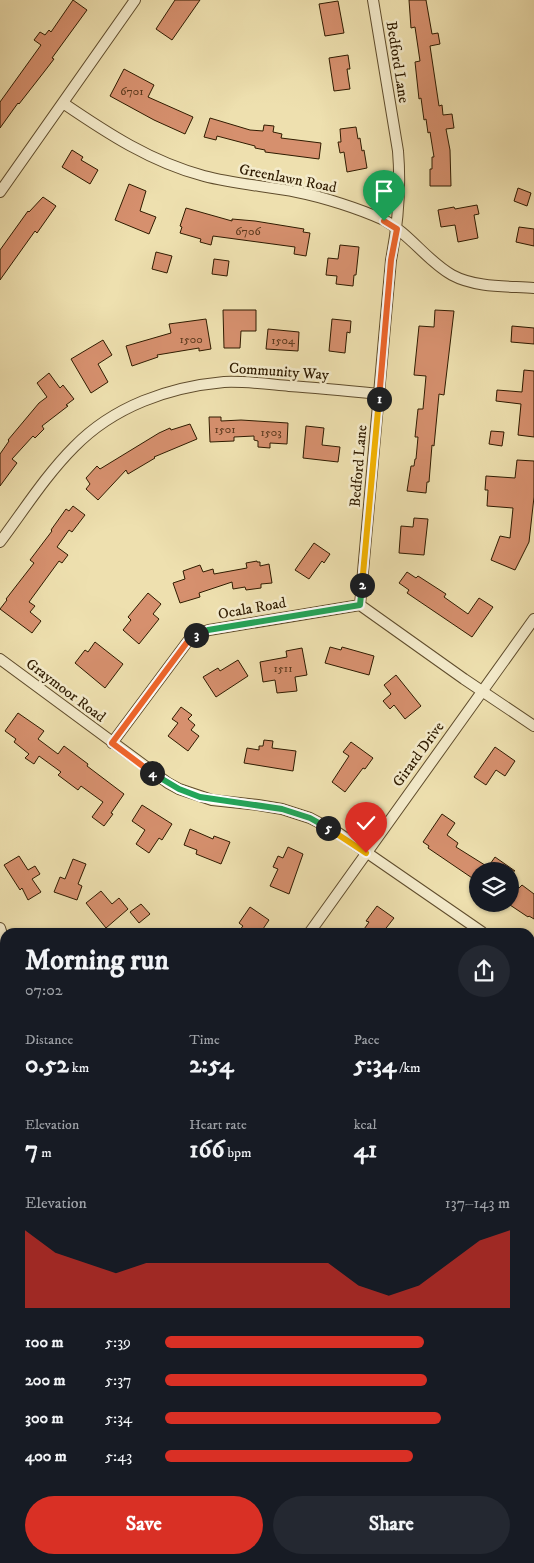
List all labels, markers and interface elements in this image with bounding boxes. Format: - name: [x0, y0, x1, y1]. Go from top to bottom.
- street label: Bedford Lane: [382, 20, 413, 104]
- house number: 6701: [120, 84, 144, 99]
- street label: Greenlawn Road: [238, 160, 339, 197]
- pin: [363, 170, 405, 221]
- icon: arrive: [370, 177, 398, 205]
- house number: 6706: [235, 224, 261, 239]
- house number: 1500: [179, 332, 203, 347]
- house number: 1504: [271, 333, 296, 348]
- street label: Community Way: [228, 359, 330, 385]
- pin: 1: [366, 386, 392, 412]
- text: 1: [377, 390, 382, 408]
- house number: 1501: [214, 422, 236, 437]
- street label: Bedford Lane: [345, 424, 372, 508]
- house number: 1503: [260, 425, 282, 440]
- pin: 2: [350, 572, 374, 598]
- text: 2: [359, 576, 366, 594]
- street label: Ocala Road: [217, 593, 288, 624]
- pin: 3: [184, 622, 208, 648]
- text: 3: [194, 626, 199, 644]
- street label: Graymoor Road: [22, 654, 110, 727]
- house number: 1511: [273, 661, 293, 676]
- street label: Girard Drive: [388, 718, 448, 791]
- pin: 4: [140, 760, 164, 786]
- text: 4: [148, 764, 157, 782]
- pin: [345, 802, 387, 853]
- icon: check: [352, 809, 380, 837]
- pin: 5: [316, 816, 340, 840]
- text: 5: [325, 819, 332, 837]
- map controls: [469, 862, 519, 912]
- button: layers: [469, 862, 519, 912]
- text: Morning run: [25, 943, 169, 978]
- button: share: [458, 945, 510, 997]
- text: 07:02: [25, 980, 63, 1000]
- text: Distance: [25, 1031, 73, 1049]
- text: Time: [189, 1031, 220, 1049]
- text: Pace: [354, 1031, 380, 1049]
- text: 0.52: [25, 1049, 69, 1080]
- text: 2:54: [189, 1049, 234, 1080]
- text: 5:34: [354, 1049, 396, 1080]
- text: km: [69, 1059, 89, 1077]
- text: /km: [396, 1059, 421, 1077]
- text: Elevation: [25, 1116, 79, 1134]
- text: Heart rate: [189, 1116, 247, 1134]
- text: kcal: [354, 1116, 377, 1134]
- text: 7: [25, 1134, 38, 1165]
- text: 166: [189, 1134, 224, 1165]
- text: 41: [354, 1134, 377, 1165]
- text: m: [38, 1144, 52, 1162]
- text: bpm: [224, 1144, 252, 1162]
- text: Elevation: [25, 1193, 87, 1213]
- text: 137–143 m: [445, 1193, 510, 1213]
- text: 100 m: [25, 1332, 64, 1352]
- text: 5:39: [105, 1332, 131, 1352]
- text: 200 m: [25, 1370, 66, 1390]
- text: 5:37: [105, 1370, 132, 1390]
- text: 300 m: [25, 1408, 64, 1428]
- text: 5:34: [105, 1408, 132, 1428]
- text: 400 m: [25, 1446, 67, 1466]
- text: 5:43: [105, 1446, 132, 1466]
- button: Save: [25, 1496, 263, 1554]
- button: Share: [273, 1496, 510, 1554]

